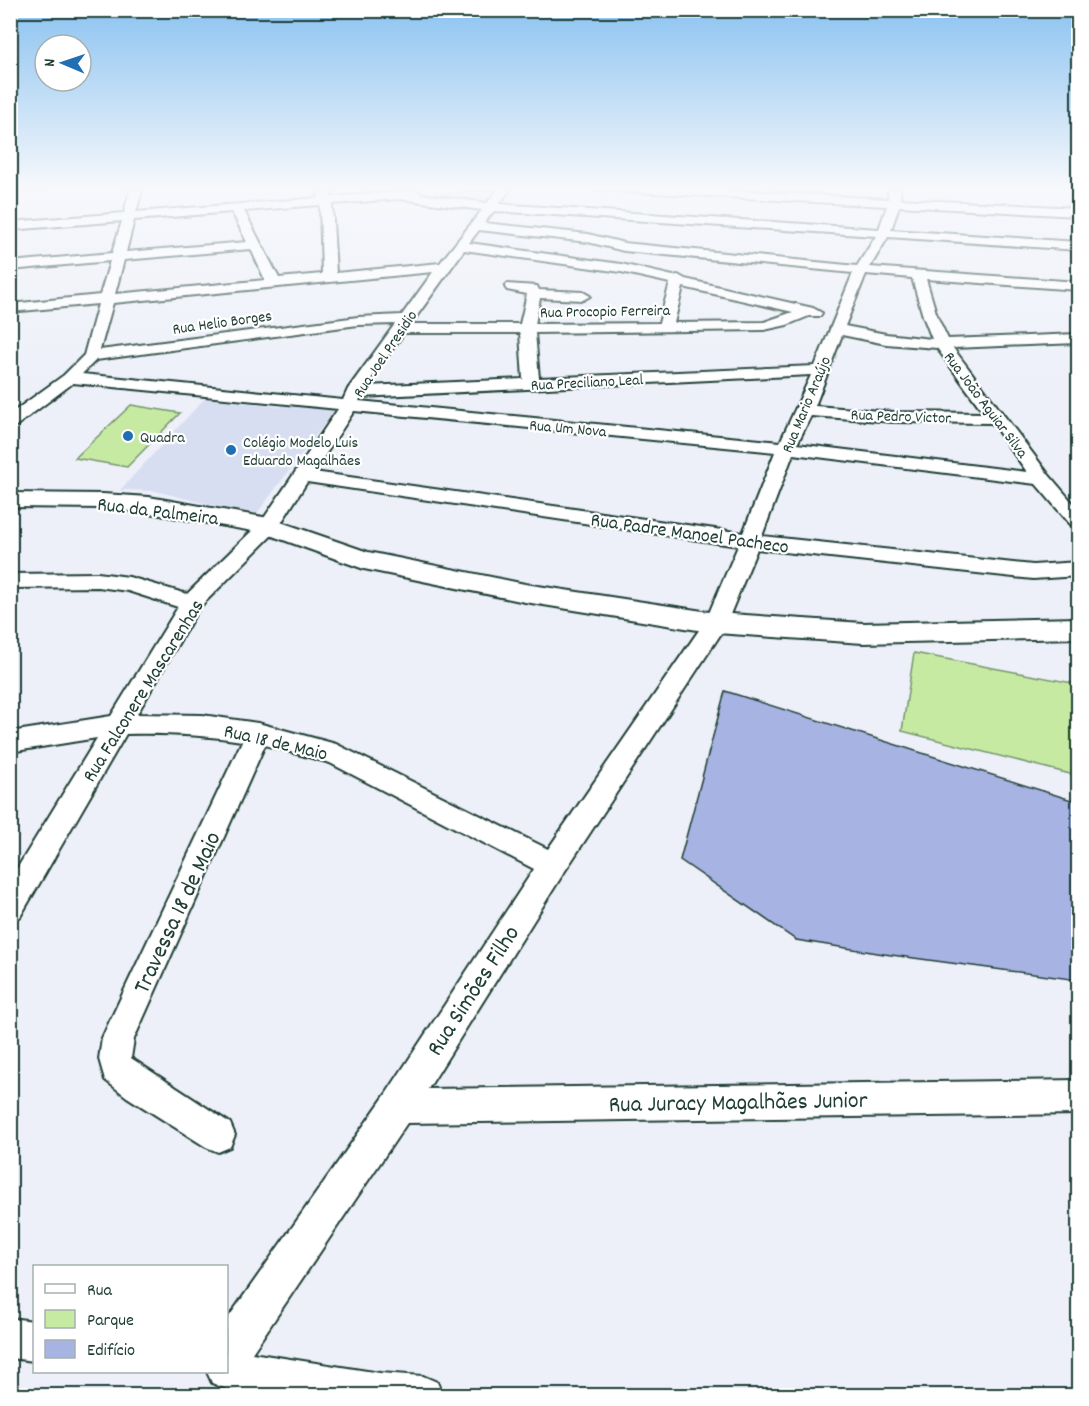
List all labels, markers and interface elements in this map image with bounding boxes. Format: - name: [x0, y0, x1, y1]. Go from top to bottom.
- north arrow: [33, 33, 93, 93]
- text: N: [39, 58, 62, 67]
- street label: Rua Procopio Ferreira: [540, 300, 671, 325]
- street label: Rua Helio Borges: [171, 305, 274, 342]
- street label: Rua Joel Presidio: [348, 306, 424, 403]
- street label: Rua João Aguiar Silva: [937, 347, 1033, 464]
- street label: Rua Mario Araújo: [777, 353, 838, 457]
- street label: Rua Preciliano Leal: [530, 369, 644, 398]
- street label: Rua Pedro Victor: [850, 404, 952, 431]
- street label: Rua Um Nova: [528, 415, 608, 444]
- place label: Quadra: [140, 427, 185, 450]
- marker: Quadra: [121, 429, 135, 443]
- place label: Colégio Modelo Luis Eduardo Magalhães: [243, 432, 361, 473]
- marker: Colégio Modelo Luis Eduardo Magalhães: [224, 443, 238, 457]
- street label: Rua da Palmeira: [95, 492, 220, 534]
- street label: Rua Padre Manoel Pacheco: [589, 507, 791, 563]
- street label: Rua Falconere Mascarenhas: [77, 595, 212, 788]
- street label: Rua 18 de Maio: [221, 718, 330, 769]
- street label: Travessa 18 de Maio: [126, 827, 231, 1000]
- street label: Rua Simões Filho: [420, 920, 530, 1064]
- street label: Rua Juracy Magalhães Junior: [608, 1085, 868, 1123]
- legend: [33, 1265, 228, 1373]
- text: Rua: [87, 1279, 113, 1304]
- text: Parque: [87, 1309, 134, 1334]
- text: Edifício: [87, 1339, 135, 1364]

